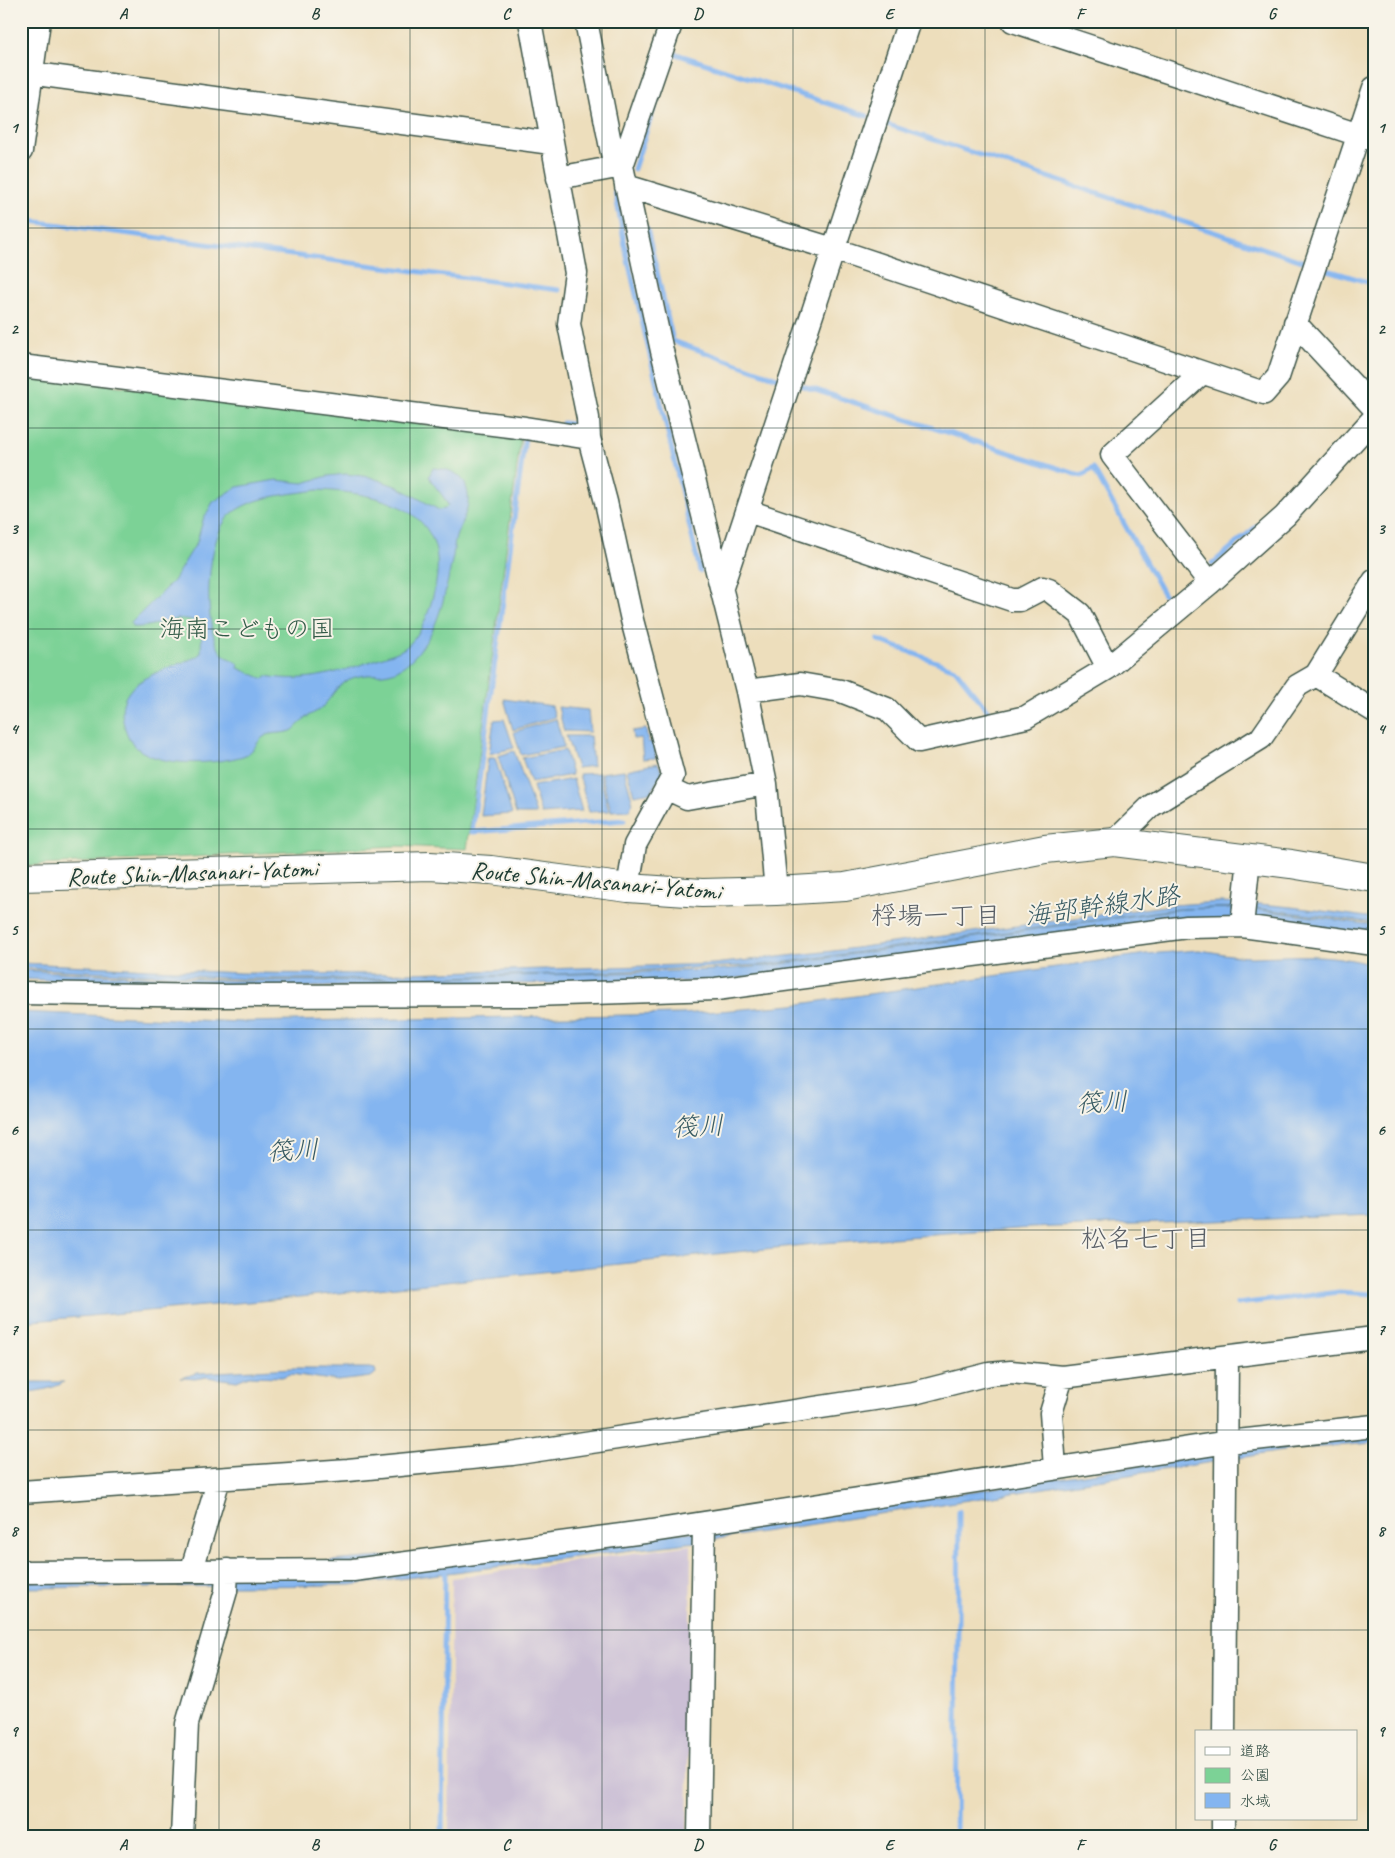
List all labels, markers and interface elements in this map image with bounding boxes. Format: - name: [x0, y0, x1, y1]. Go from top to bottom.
- text: A: [119, 4, 129, 24]
- text: B: [311, 4, 321, 24]
- text: C: [502, 4, 512, 24]
- text: D: [693, 4, 704, 24]
- text: E: [885, 4, 896, 24]
- text: F: [1076, 4, 1087, 24]
- text: G: [1268, 4, 1278, 24]
- text: 1: [10, 118, 19, 138]
- text: 1: [1377, 118, 1386, 138]
- text: 2: [10, 319, 19, 339]
- text: 2: [1377, 319, 1386, 339]
- text: 3: [10, 519, 19, 539]
- text: 3: [1377, 519, 1386, 539]
- park label: 海南こどもの国: [159, 613, 335, 645]
- text: 4: [10, 719, 19, 739]
- text: 4: [1377, 719, 1386, 739]
- street label: Route Shin-Masanari-Yatomi: [66, 853, 321, 893]
- street label: Route Shin-Masanari-Yatomi: [470, 854, 726, 908]
- water label: 海部幹線水路: [1023, 878, 1184, 933]
- district label: 桴場一丁目: [871, 899, 1001, 932]
- text: 5: [11, 920, 20, 940]
- text: 5: [1378, 920, 1387, 940]
- water label: 筏川: [1075, 1085, 1129, 1120]
- water label: 筏川: [671, 1109, 725, 1144]
- text: 6: [10, 1120, 19, 1140]
- text: 6: [1377, 1120, 1386, 1140]
- water label: 筏川: [266, 1133, 320, 1168]
- district label: 松名七丁目: [1081, 1222, 1211, 1255]
- text: 7: [10, 1320, 19, 1340]
- text: 7: [1377, 1320, 1386, 1340]
- text: 8: [10, 1521, 19, 1541]
- text: 8: [1377, 1521, 1386, 1541]
- text: 9: [10, 1721, 19, 1741]
- text: 9: [1377, 1721, 1386, 1741]
- legend: [1195, 1730, 1358, 1820]
- text: 道路: [1240, 1742, 1270, 1761]
- text: 公園: [1240, 1766, 1270, 1785]
- text: 水域: [1240, 1792, 1270, 1811]
- text: A: [119, 1835, 129, 1855]
- text: B: [311, 1835, 321, 1855]
- text: C: [502, 1835, 512, 1855]
- text: D: [693, 1835, 704, 1855]
- text: E: [885, 1835, 896, 1855]
- text: F: [1076, 1835, 1087, 1855]
- text: G: [1268, 1835, 1278, 1855]

